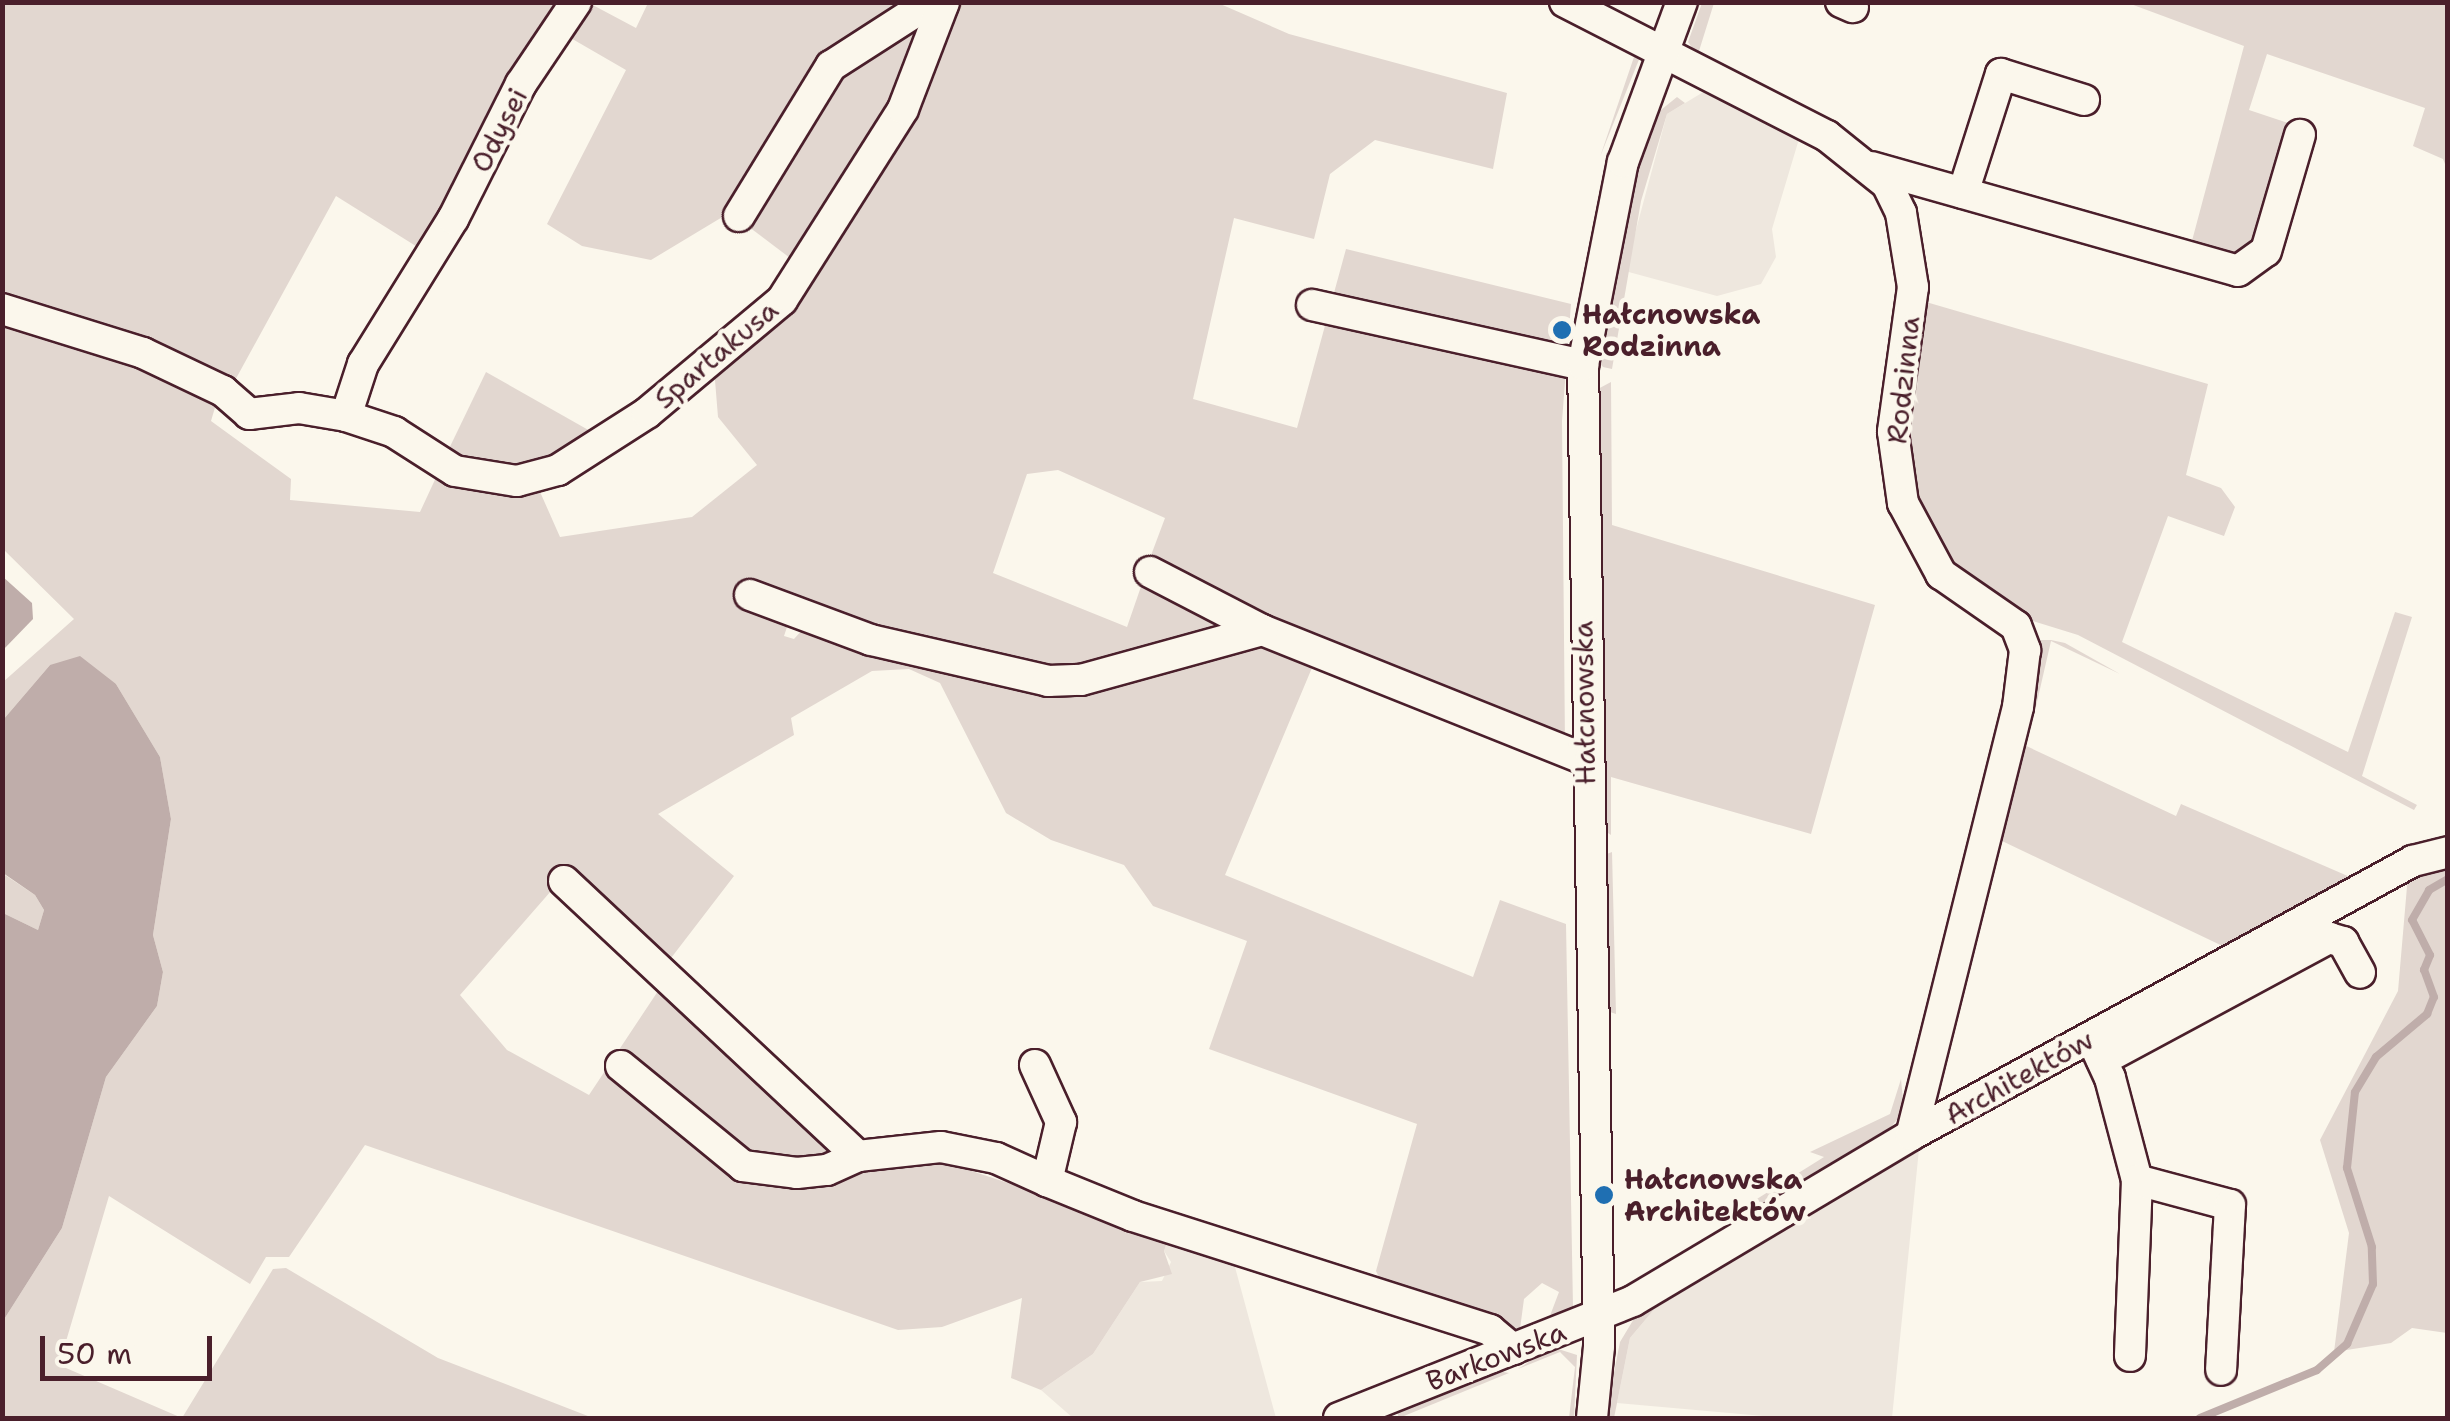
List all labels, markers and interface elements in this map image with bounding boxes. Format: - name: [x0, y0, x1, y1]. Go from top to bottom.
- street label: Odysei: [464, 82, 534, 178]
- street label: Spartakusa: [647, 293, 785, 415]
- place label: Hałcnowska Rodzinna: [1582, 297, 1760, 363]
- street label: Rodzinna: [1880, 315, 1926, 445]
- marker: Hałcnowska Rodzinna: [1551, 319, 1573, 341]
- street label: Hałcnowska: [1566, 621, 1602, 785]
- street label: Architektów: [1939, 1022, 2099, 1132]
- place label: Hałcnowska Architektów: [1624, 1162, 1806, 1228]
- marker: Hałcnowska Architektów: [1593, 1184, 1615, 1206]
- street label: Barkowska: [1421, 1314, 1571, 1398]
- scale bar: [45, 1316, 218, 1378]
- text: 50 m: [57, 1333, 132, 1374]

